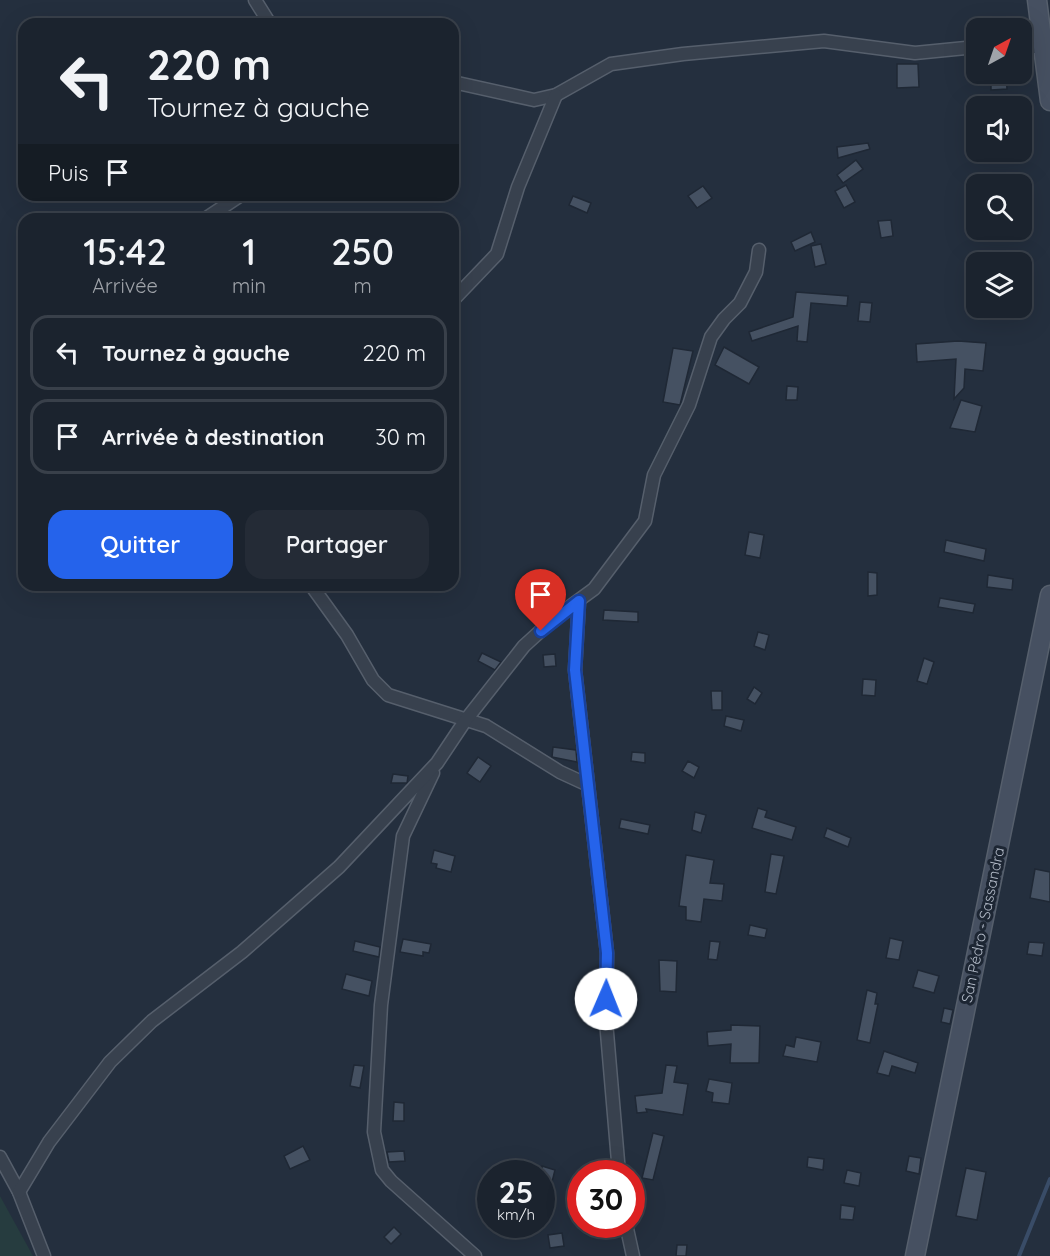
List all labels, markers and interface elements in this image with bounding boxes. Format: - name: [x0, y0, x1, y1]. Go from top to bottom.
- north arrow: [966, 18, 1032, 84]
- map controls: [966, 18, 1032, 318]
- text: 220 m: [147, 38, 271, 91]
- icon: left: [48, 42, 126, 120]
- text: Tournez à gauche: [147, 90, 370, 124]
- button: sound: [966, 96, 1032, 162]
- icon: arrive: [101, 156, 134, 189]
- text: Puis: [48, 159, 89, 187]
- button: search: [966, 174, 1032, 240]
- text: 15:42: [83, 229, 167, 274]
- text: 1: [242, 229, 256, 274]
- text: 250: [331, 229, 394, 274]
- button: layers: [966, 252, 1032, 318]
- text: Arrivée: [92, 273, 158, 298]
- text: min: [232, 273, 266, 298]
- text: m: [353, 273, 372, 298]
- icon: left: [51, 336, 84, 369]
- text: Tournez à gauche: [102, 339, 290, 367]
- text: 220 m: [362, 339, 426, 367]
- icon: arrive: [51, 420, 84, 453]
- text: Arrivée à destination: [102, 423, 324, 451]
- text: 30 m: [375, 423, 426, 451]
- button: Quitter: [48, 510, 233, 579]
- button: Partager: [245, 510, 429, 579]
- pin: [515, 569, 566, 631]
- icon: arrive: [524, 578, 557, 611]
- street label: San Pédro - Sassandra: [957, 845, 1008, 1004]
- position arrow: [574, 967, 638, 1031]
- speed limit sign: 30: [567, 1160, 645, 1238]
- text: 25: [499, 1173, 533, 1211]
- text: km/h: [497, 1205, 535, 1224]

